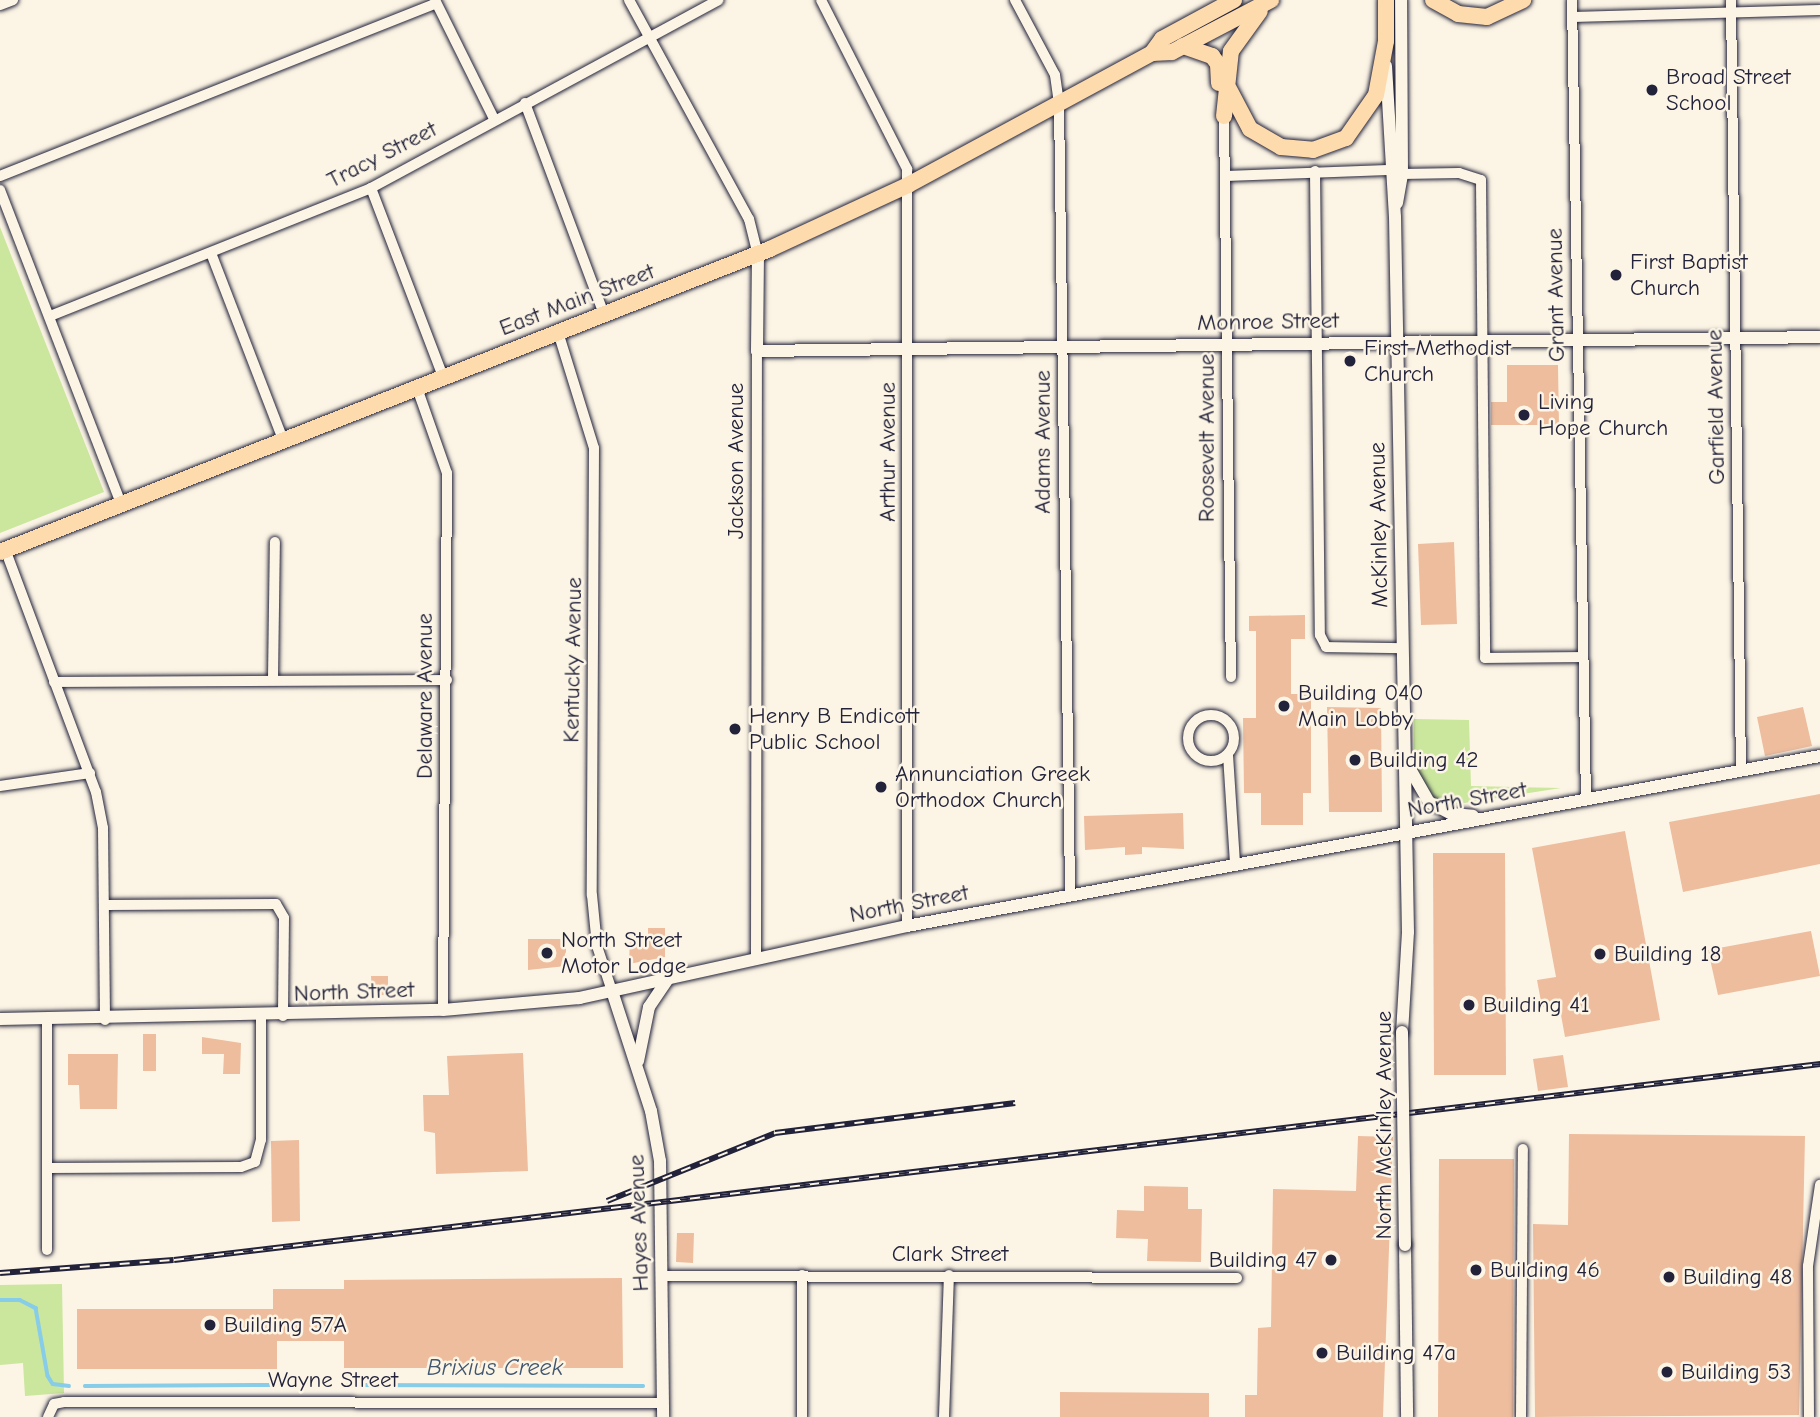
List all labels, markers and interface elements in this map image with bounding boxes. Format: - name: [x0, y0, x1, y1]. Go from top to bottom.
- place label: Broad Street School: [1666, 63, 1790, 117]
- marker: Broad Street School: [1644, 82, 1660, 98]
- street label: Tracy Street: [323, 116, 441, 194]
- street label: Grant Avenue: [1541, 228, 1571, 362]
- place label: First Baptist Church: [1630, 248, 1748, 302]
- street label: East Main Street: [496, 258, 658, 342]
- marker: First Baptist Church: [1608, 267, 1624, 283]
- street label: Monroe Street: [1197, 307, 1339, 337]
- street label: Garfield Avenue: [1701, 329, 1731, 485]
- place label: First Methodist Church: [1364, 334, 1511, 388]
- marker: First Methodist Church: [1342, 353, 1358, 369]
- street label: Roosevelt Avenue: [1193, 354, 1221, 522]
- street label: Adams Avenue: [1029, 370, 1057, 514]
- street label: Arthur Avenue: [874, 382, 902, 522]
- street label: Jackson Avenue: [722, 383, 750, 539]
- place label: Living Hope Church: [1538, 388, 1668, 442]
- marker: Living Hope Church: [1516, 407, 1532, 423]
- street label: McKinley Avenue: [1364, 442, 1394, 608]
- street label: Kentucky Avenue: [558, 577, 588, 743]
- street label: Delaware Avenue: [411, 613, 439, 779]
- place label: Building 040 Main Lobby: [1298, 679, 1423, 733]
- marker: Building 040 Main Lobby: [1276, 698, 1292, 714]
- place label: Henry B Endicott Public School: [749, 702, 919, 756]
- marker: Henry B Endicott Public School: [727, 721, 743, 737]
- place label: Building 42: [1369, 746, 1478, 774]
- marker: Building 42: [1347, 752, 1363, 768]
- place label: Annunciation Greek Orthodox Church: [895, 760, 1090, 814]
- street label: North Street: [1405, 776, 1529, 824]
- marker: Annunciation Greek Orthodox Church: [873, 779, 889, 795]
- street label: North Street: [847, 879, 971, 929]
- place label: North Street Motor Lodge: [561, 926, 686, 980]
- place label: Building 18: [1614, 940, 1721, 968]
- marker: North Street Motor Lodge: [539, 945, 555, 961]
- marker: Building 18: [1592, 946, 1608, 962]
- street label: North Street: [293, 976, 415, 1008]
- place label: Building 41: [1483, 991, 1590, 1019]
- marker: Building 41: [1461, 997, 1477, 1013]
- street label: North McKinley Avenue: [1370, 1011, 1398, 1239]
- street label: Hayes Avenue: [623, 1154, 655, 1292]
- street label: Clark Street: [892, 1240, 1008, 1268]
- place label: Building 47: [1209, 1246, 1317, 1274]
- marker: Building 47: [1323, 1252, 1339, 1268]
- place label: Building 46: [1490, 1256, 1600, 1284]
- marker: Building 46: [1468, 1262, 1484, 1278]
- place label: Building 48: [1683, 1263, 1792, 1291]
- marker: Building 48: [1661, 1269, 1677, 1285]
- place label: Building 57A: [224, 1311, 347, 1339]
- marker: Building 57A: [202, 1317, 218, 1333]
- place label: Building 47a: [1336, 1339, 1456, 1367]
- marker: Building 47a: [1314, 1345, 1330, 1361]
- water label: Brixius Creek: [427, 1354, 563, 1382]
- place label: Building 53: [1681, 1358, 1791, 1386]
- marker: Building 53: [1659, 1364, 1675, 1380]
- street label: Wayne Street: [268, 1366, 398, 1394]

